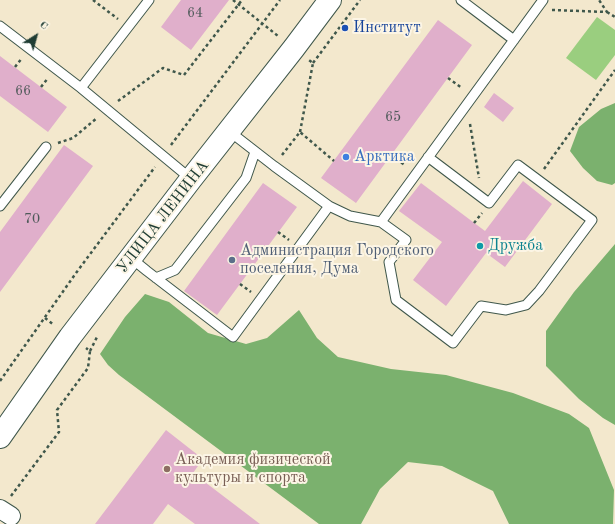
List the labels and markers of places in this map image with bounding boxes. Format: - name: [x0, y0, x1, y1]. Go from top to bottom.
- place label: Институт: [353, 18, 421, 38]
- marker: Институт: [340, 23, 350, 33]
- place label: Арктика: [354, 147, 415, 167]
- marker: Арктика: [341, 152, 351, 162]
- place label: Дружба: [488, 236, 543, 256]
- place label: Администрация Городского поселения, Дума: [240, 241, 434, 279]
- marker: Дружба: [475, 241, 485, 251]
- marker: Администрация Городского поселения, Дума: [227, 255, 237, 265]
- place label: Академия физической культуры и спорта: [175, 450, 331, 488]
- marker: Академия физической культуры и спорта: [162, 464, 172, 474]

